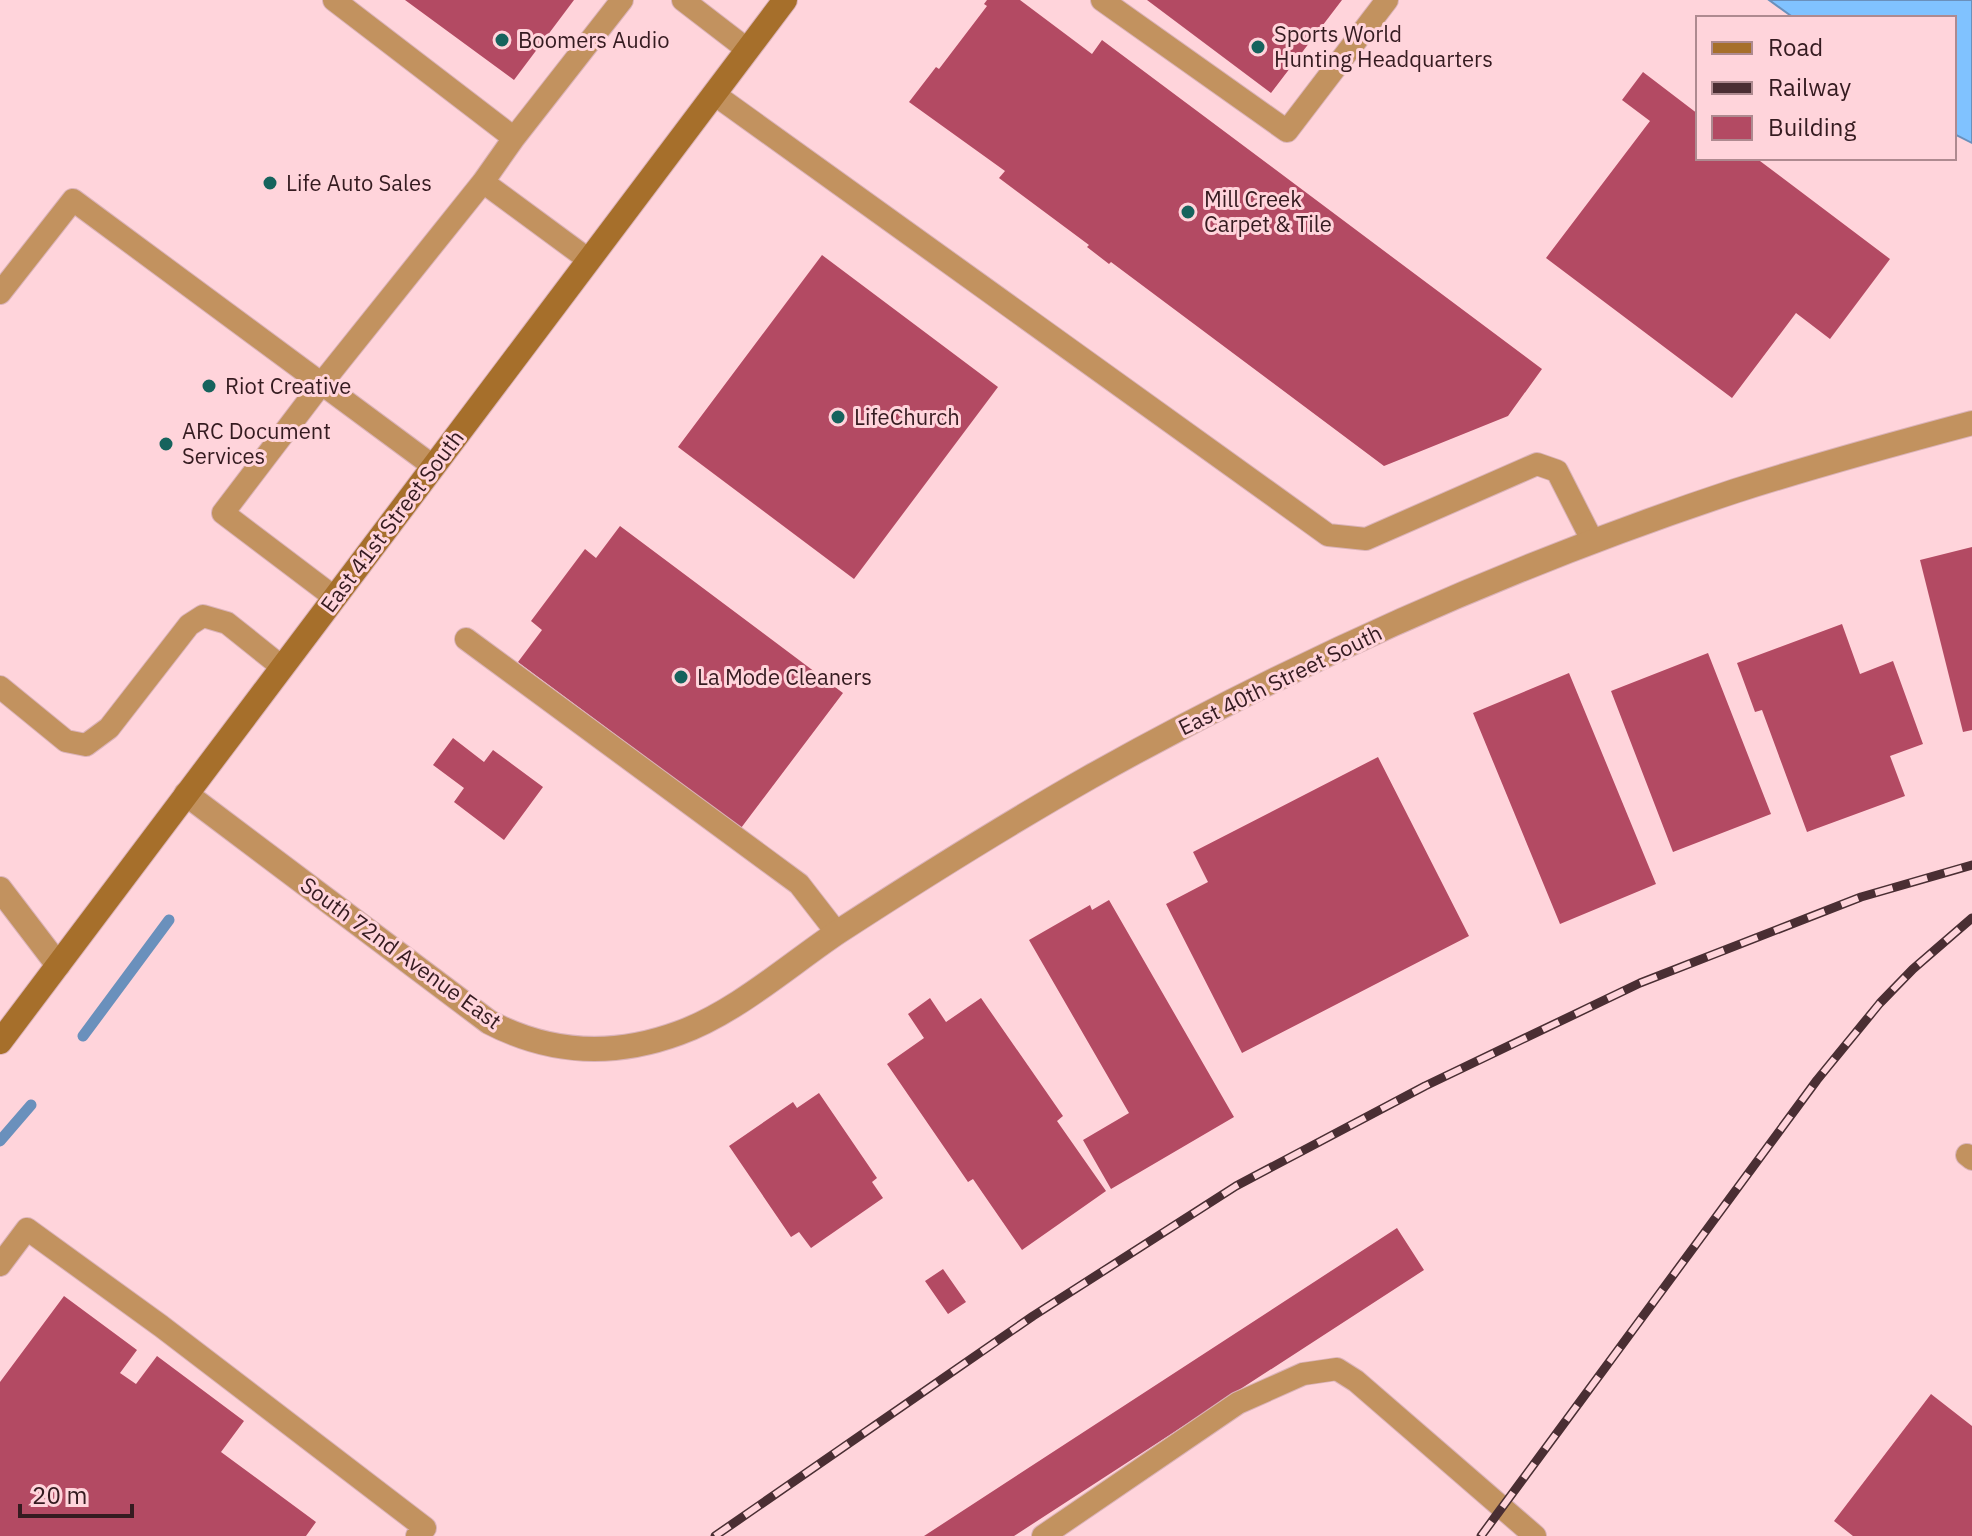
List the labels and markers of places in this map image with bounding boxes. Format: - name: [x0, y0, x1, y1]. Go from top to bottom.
- place label: Sports World Hunting Headquarters: [1274, 19, 1493, 73]
- place label: Boomers Audio: [518, 25, 669, 54]
- marker: Boomers Audio: [493, 31, 511, 49]
- marker: Sports World Hunting Headquarters: [1249, 38, 1267, 56]
- place label: Life Auto Sales: [286, 168, 432, 197]
- marker: Life Auto Sales: [261, 174, 279, 192]
- place label: Mill Creek Carpet & Tile: [1204, 184, 1332, 238]
- marker: Mill Creek Carpet & Tile: [1179, 203, 1197, 221]
- place label: Riot Creative: [225, 371, 351, 400]
- marker: Riot Creative: [200, 377, 218, 395]
- place label: LifeChurch: [854, 402, 960, 431]
- marker: LifeChurch: [829, 408, 847, 426]
- place label: ARC Document Services: [182, 416, 331, 470]
- marker: ARC Document Services: [157, 435, 175, 453]
- place label: La Mode Cleaners: [697, 662, 872, 691]
- marker: La Mode Cleaners: [672, 668, 690, 686]

